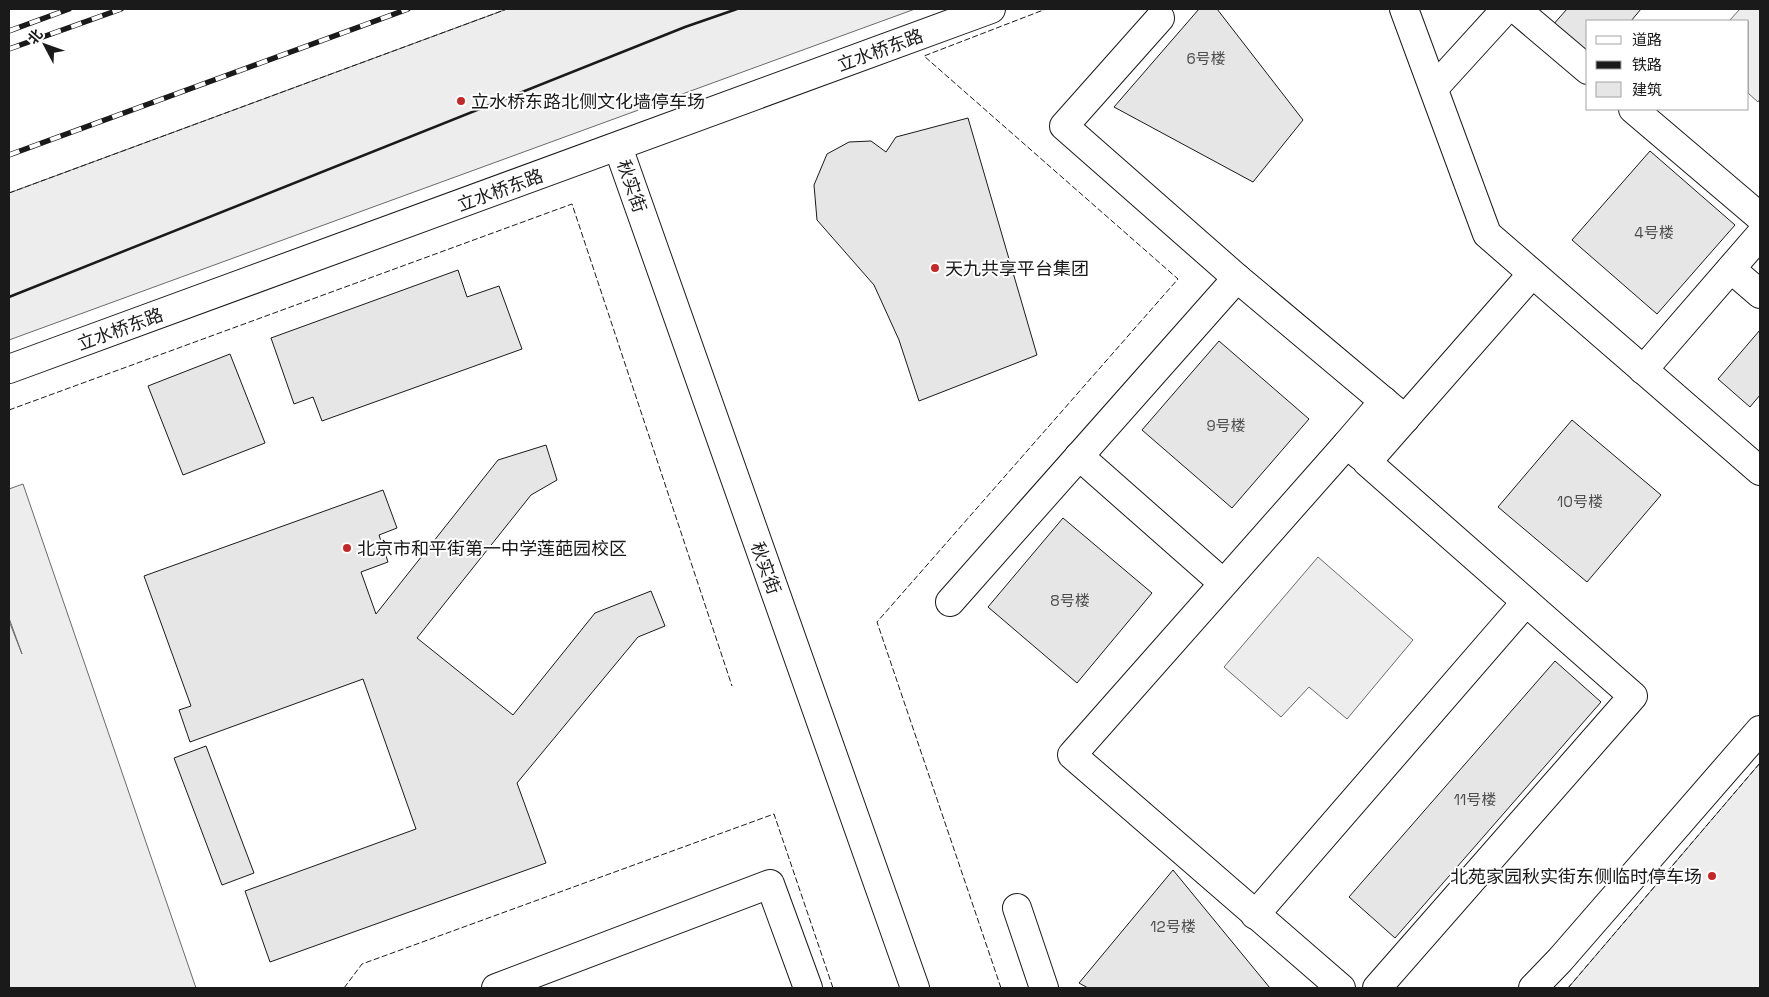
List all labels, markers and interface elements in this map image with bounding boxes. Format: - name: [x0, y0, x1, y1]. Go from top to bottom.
- north arrow: [20, 20, 70, 70]
- legend: [1586, 20, 1749, 110]
- street label: 立水桥东路: [834, 24, 926, 76]
- text: 北: [24, 25, 47, 48]
- text: 道路: [1632, 30, 1662, 49]
- house number: 6号楼: [1186, 49, 1226, 68]
- text: 铁路: [1632, 55, 1662, 74]
- text: 建筑: [1632, 80, 1662, 99]
- place label: 立水桥东路北侧文化墙停车场: [471, 90, 705, 113]
- marker: 立水桥东路北侧文化墙停车场: [455, 95, 467, 107]
- street label: 秋实街: [612, 157, 652, 215]
- street label: 立水桥东路: [454, 164, 546, 216]
- house number: 4号楼: [1634, 223, 1674, 242]
- place label: 天九共享平台集团: [945, 257, 1089, 280]
- marker: 天九共享平台集团: [929, 262, 941, 274]
- street label: 立水桥东路: [74, 303, 166, 355]
- house number: 9号楼: [1206, 416, 1246, 435]
- house number: 10号楼: [1557, 492, 1603, 511]
- place label: 北京市和平街第一中学莲葩园校区: [357, 537, 627, 560]
- street label: 秋实街: [746, 539, 786, 597]
- marker: 北京市和平街第一中学莲葩园校区: [341, 542, 353, 554]
- house number: 8号楼: [1050, 591, 1090, 610]
- house number: 11号楼: [1454, 790, 1496, 809]
- place label: 北苑家园秋实街东侧临时停车场: [1450, 865, 1702, 888]
- marker: 北苑家园秋实街东侧临时停车场: [1706, 870, 1718, 882]
- house number: 12号楼: [1150, 917, 1196, 936]

